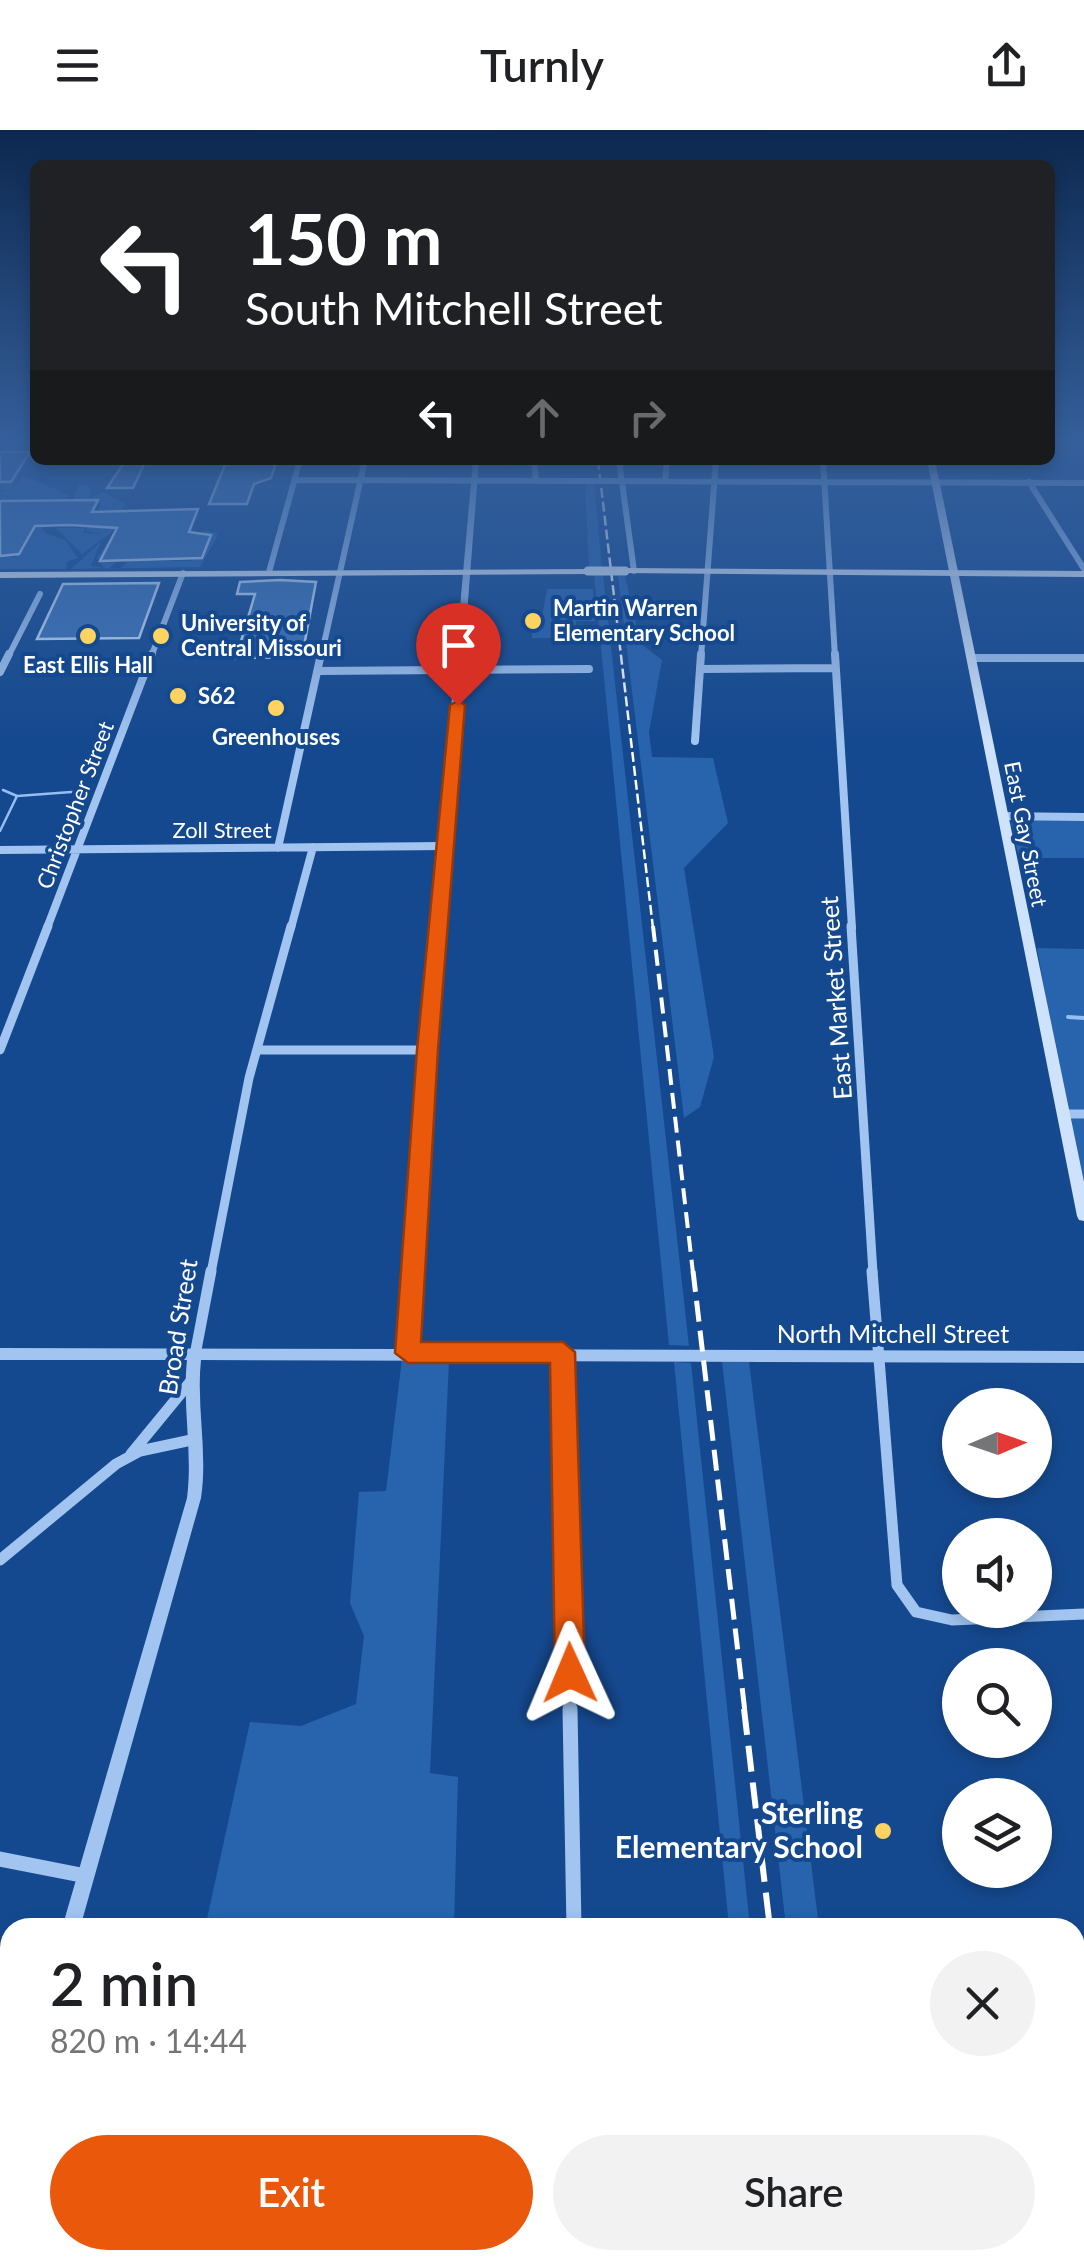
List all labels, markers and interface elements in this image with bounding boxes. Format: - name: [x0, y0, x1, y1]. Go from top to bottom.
- icon: menu: [50, 38, 105, 93]
- text: Turnly: [480, 38, 604, 92]
- icon: share: [979, 38, 1034, 93]
- text: 150 m: [245, 196, 442, 280]
- icon: left: [80, 200, 210, 330]
- text: South Mitchell Street: [245, 281, 663, 335]
- icon: left: [410, 390, 465, 445]
- icon: ahead: [515, 390, 570, 445]
- icon: right: [620, 390, 675, 445]
- place label: Martin Warren Elementary School: [553, 594, 735, 646]
- pin: [416, 603, 501, 706]
- place label: University of Central Missouri: [181, 609, 342, 661]
- marker: Martin Warren Elementary School: [522, 610, 544, 632]
- icon: arrive: [431, 618, 486, 673]
- marker: East Ellis Hall: [77, 625, 99, 647]
- marker: University of Central Missouri: [150, 625, 172, 647]
- place label: East Ellis Hall: [23, 651, 153, 678]
- place label: S62: [198, 682, 236, 709]
- marker: S62: [167, 685, 189, 707]
- marker: Greenhouses: [265, 697, 287, 719]
- street label: Christopher Street: [30, 717, 119, 892]
- place label: Greenhouses: [212, 723, 340, 750]
- street label: East Gay Street: [999, 759, 1054, 909]
- street label: Zoll Street: [172, 816, 272, 843]
- street label: East Market Street: [813, 895, 857, 1101]
- street label: Broad Street: [151, 1257, 203, 1397]
- street label: North Mitchell Street: [777, 1318, 1009, 1348]
- north arrow: [942, 1388, 1052, 1498]
- map controls: [942, 1388, 1052, 1888]
- button: sound: [942, 1518, 1052, 1628]
- position arrow: [518, 1621, 622, 1725]
- button: search: [942, 1648, 1052, 1758]
- button: layers: [942, 1778, 1052, 1888]
- place label: Sterling Elementary School: [615, 1794, 863, 1864]
- marker: Sterling Elementary School: [872, 1820, 894, 1842]
- text: 2 min: [50, 1947, 198, 2019]
- button: close: [930, 1951, 1035, 2056]
- text: 820 m · 14:44: [50, 2021, 247, 2060]
- button: Exit: [50, 2135, 533, 2250]
- button: Share: [553, 2135, 1035, 2250]

